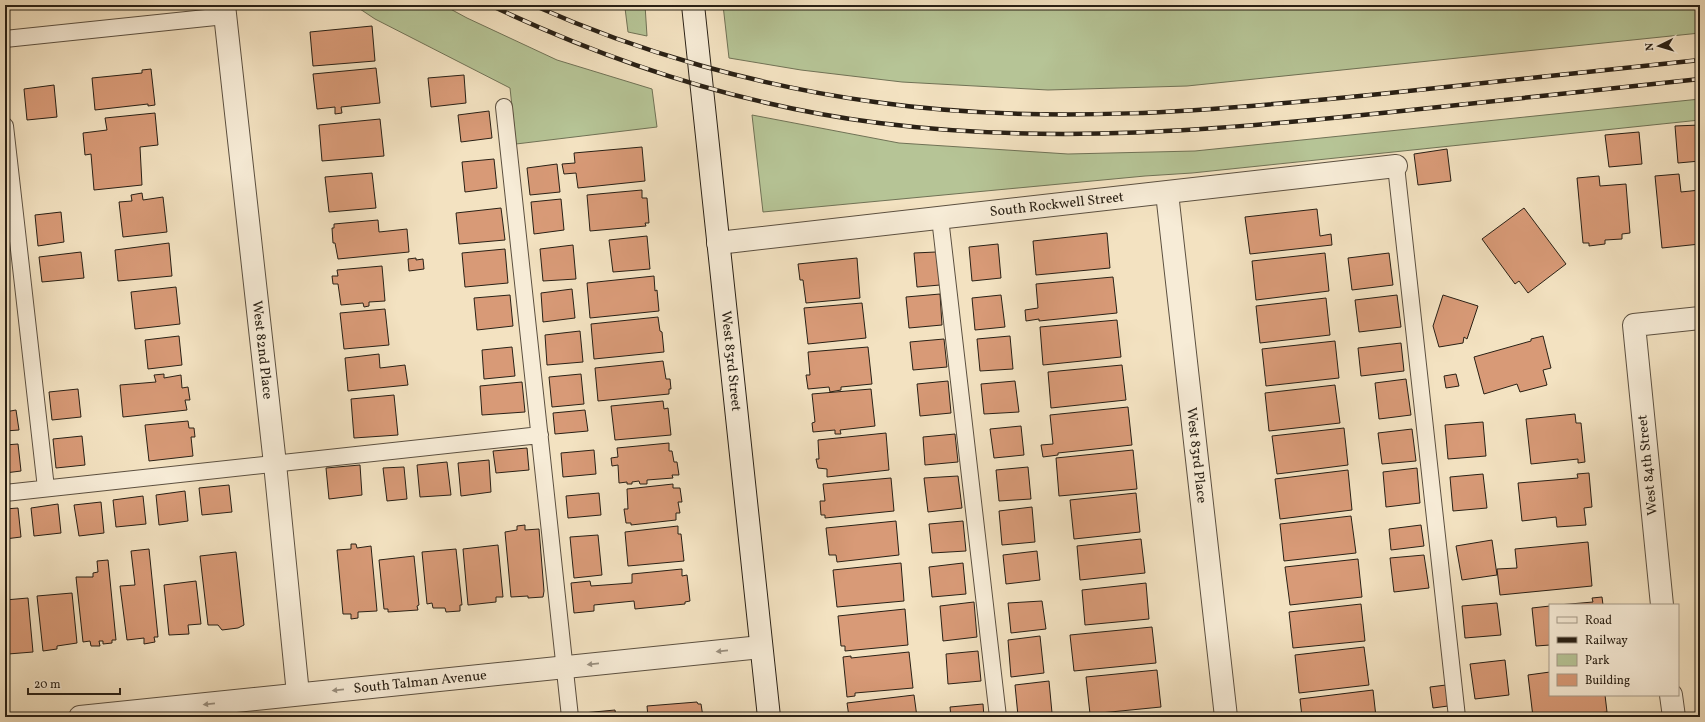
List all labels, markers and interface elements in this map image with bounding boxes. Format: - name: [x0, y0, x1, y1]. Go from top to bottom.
- north arrow: [1639, 26, 1679, 66]
- text: N: [1643, 42, 1658, 51]
- street label: South Rockwell Street: [989, 187, 1125, 222]
- street label: West 82nd Place: [247, 299, 277, 401]
- street label: West 83rd Street: [716, 310, 746, 412]
- street label: West 83rd Place: [1182, 406, 1211, 505]
- street label: West 84th Street: [1633, 414, 1663, 516]
- legend: [1549, 604, 1679, 696]
- text: Road: [1585, 613, 1612, 629]
- text: Railway: [1585, 633, 1628, 649]
- one-way arrow: [716, 647, 728, 654]
- text: Park: [1585, 653, 1610, 669]
- one-way arrow: [587, 661, 599, 667]
- street label: South Talman Avenue: [353, 666, 488, 698]
- scale bar: [28, 670, 120, 696]
- text: Building: [1585, 673, 1630, 689]
- text: 20 m: [34, 677, 61, 693]
- one-way arrow: [332, 687, 344, 694]
- one-way arrow: [203, 700, 215, 707]

